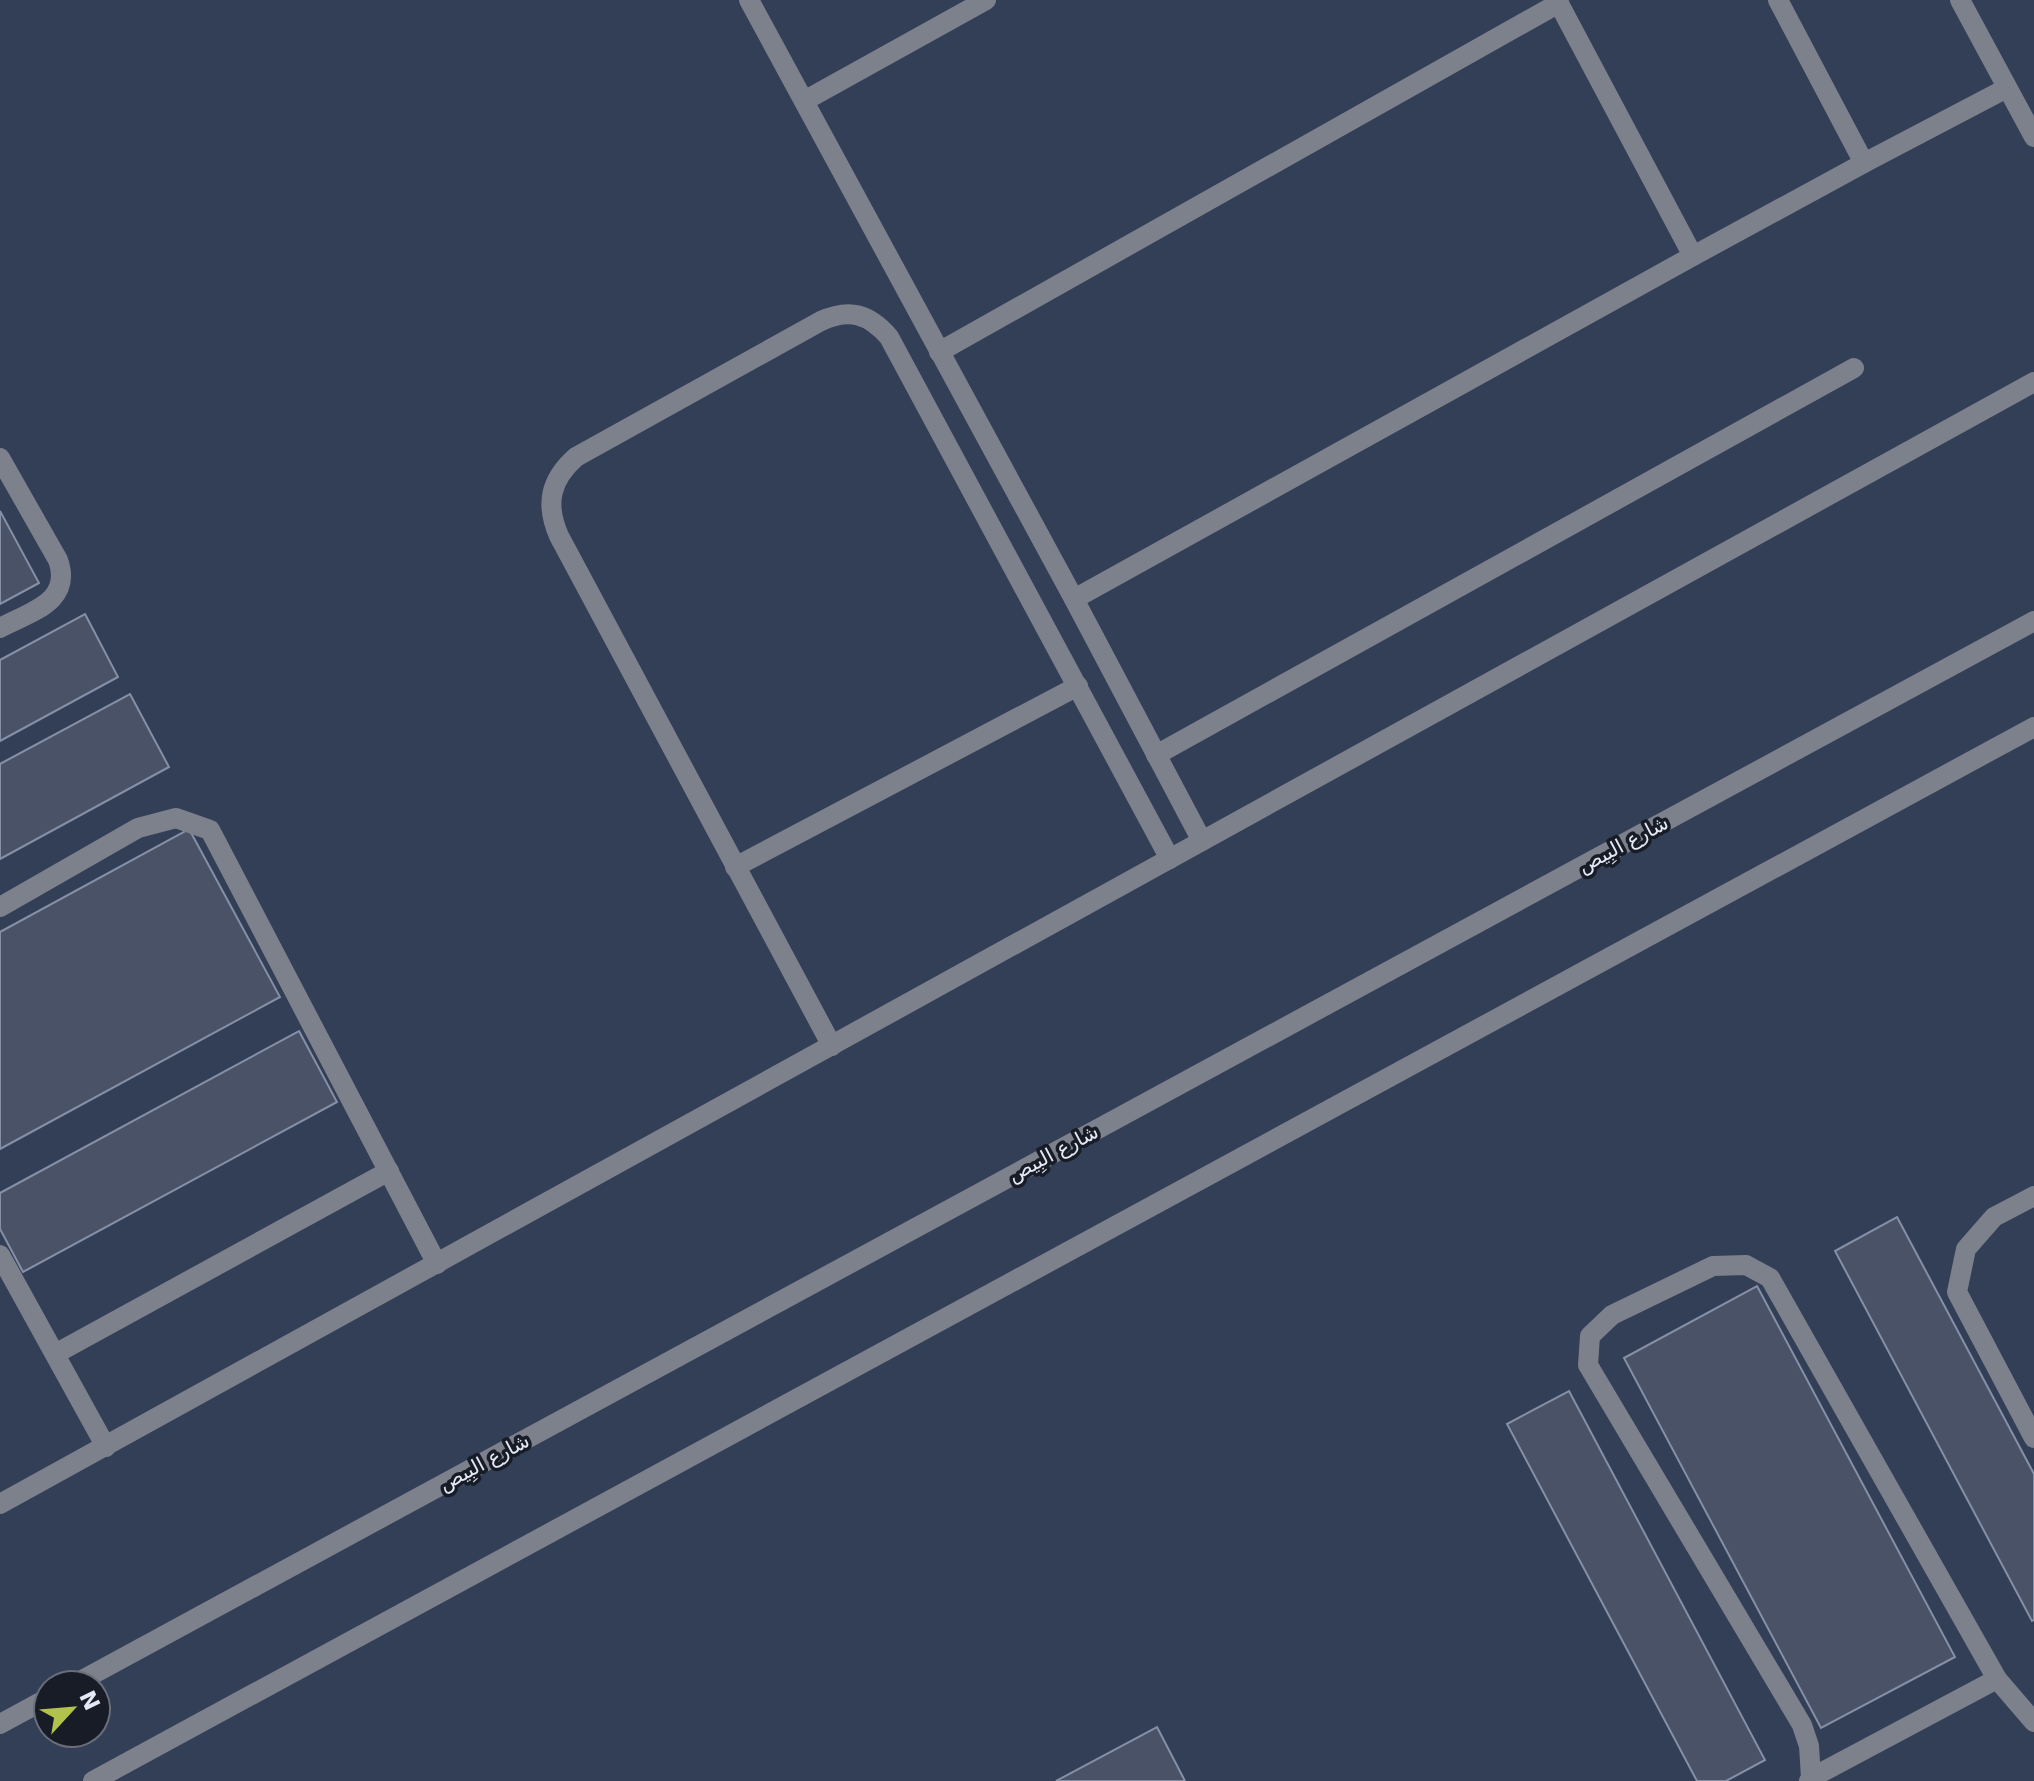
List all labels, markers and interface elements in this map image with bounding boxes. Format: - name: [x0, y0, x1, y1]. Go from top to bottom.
- street label: شارع البِيص: [1574, 810, 1673, 879]
- street label: شارع البِيص: [1004, 1119, 1103, 1188]
- street label: شارع البِيص: [435, 1428, 534, 1497]
- north arrow: [32, 1669, 112, 1749]
- text: N: [74, 1687, 105, 1714]

